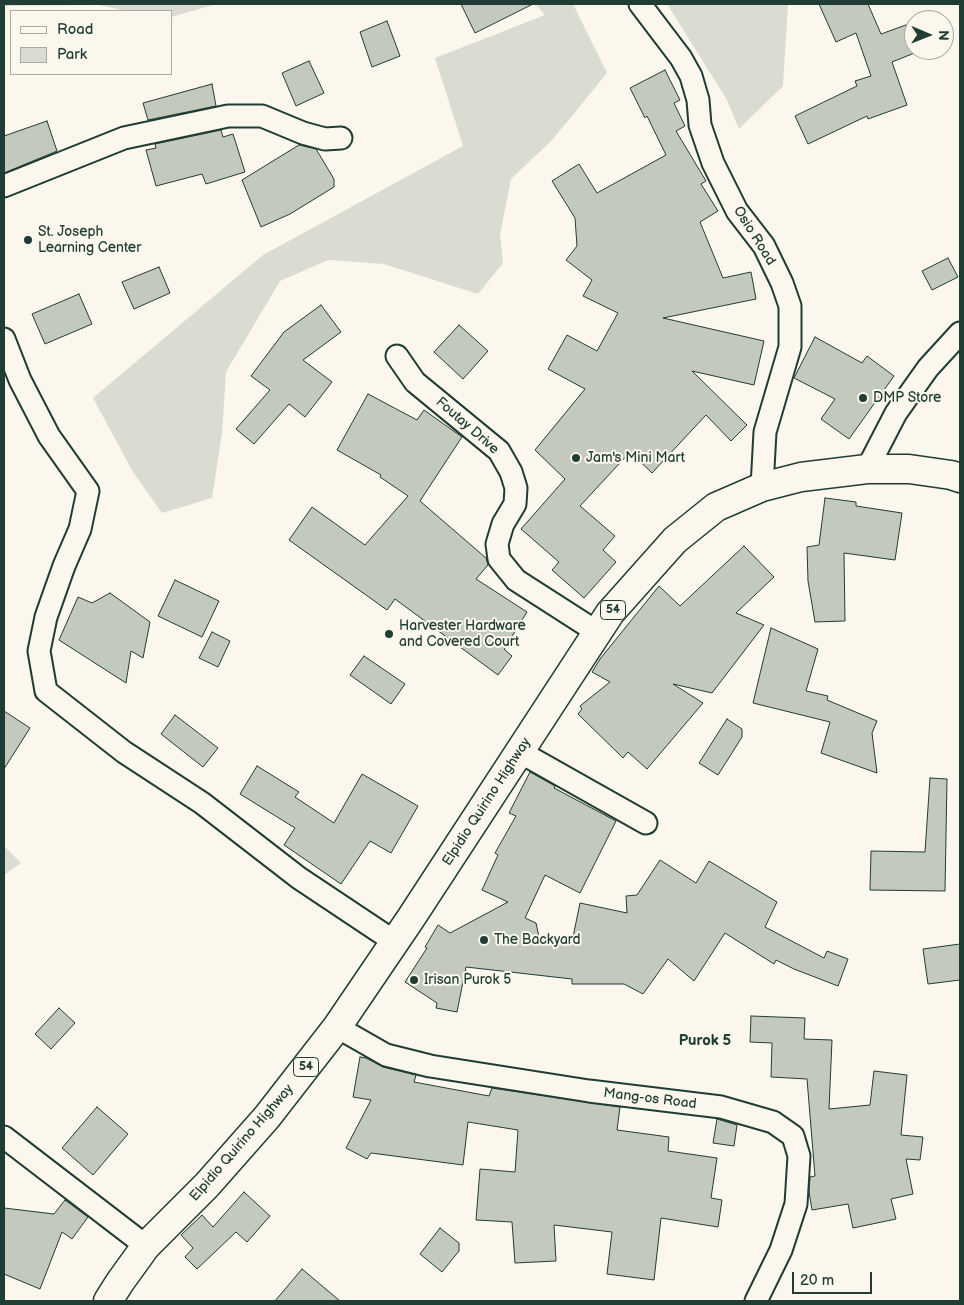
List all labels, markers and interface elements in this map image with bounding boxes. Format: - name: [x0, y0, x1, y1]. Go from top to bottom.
- legend: [10, 10, 172, 75]
- north arrow: [904, 10, 954, 60]
- text: Road: [57, 20, 93, 39]
- text: N: [935, 30, 952, 41]
- text: Park: [57, 45, 87, 64]
- street label: Osio Road: [729, 203, 779, 269]
- place label: St. Joseph Learning Center: [38, 224, 141, 256]
- marker: St. Joseph Learning Center: [22, 234, 34, 246]
- place label: DMP Store: [873, 390, 941, 406]
- marker: DMP Store: [857, 392, 869, 404]
- street label: Foutay Drive: [432, 394, 502, 458]
- place label: Jam's Mini Mart: [586, 450, 685, 466]
- marker: Jam's Mini Mart: [570, 452, 582, 464]
- road number: 54: [600, 600, 626, 620]
- place label: Harvester Hardware and Covered Court: [399, 618, 526, 650]
- marker: Harvester Hardware and Covered Court: [383, 628, 395, 640]
- street label: Elpidio Quirino Highway: [439, 735, 535, 869]
- place label: The Backyard: [494, 932, 581, 948]
- marker: The Backyard: [478, 934, 490, 946]
- place label: Irisan Purok 5: [424, 972, 511, 988]
- marker: Irisan Purok 5: [408, 974, 420, 986]
- district label: Purok 5: [679, 1032, 731, 1050]
- road number: 54: [294, 1058, 318, 1076]
- street label: Elpidio Quirino Highway: [187, 1081, 297, 1205]
- street label: Mang-os Road: [603, 1085, 697, 1113]
- scale bar: [794, 1262, 874, 1294]
- text: 20 m: [800, 1271, 834, 1290]

